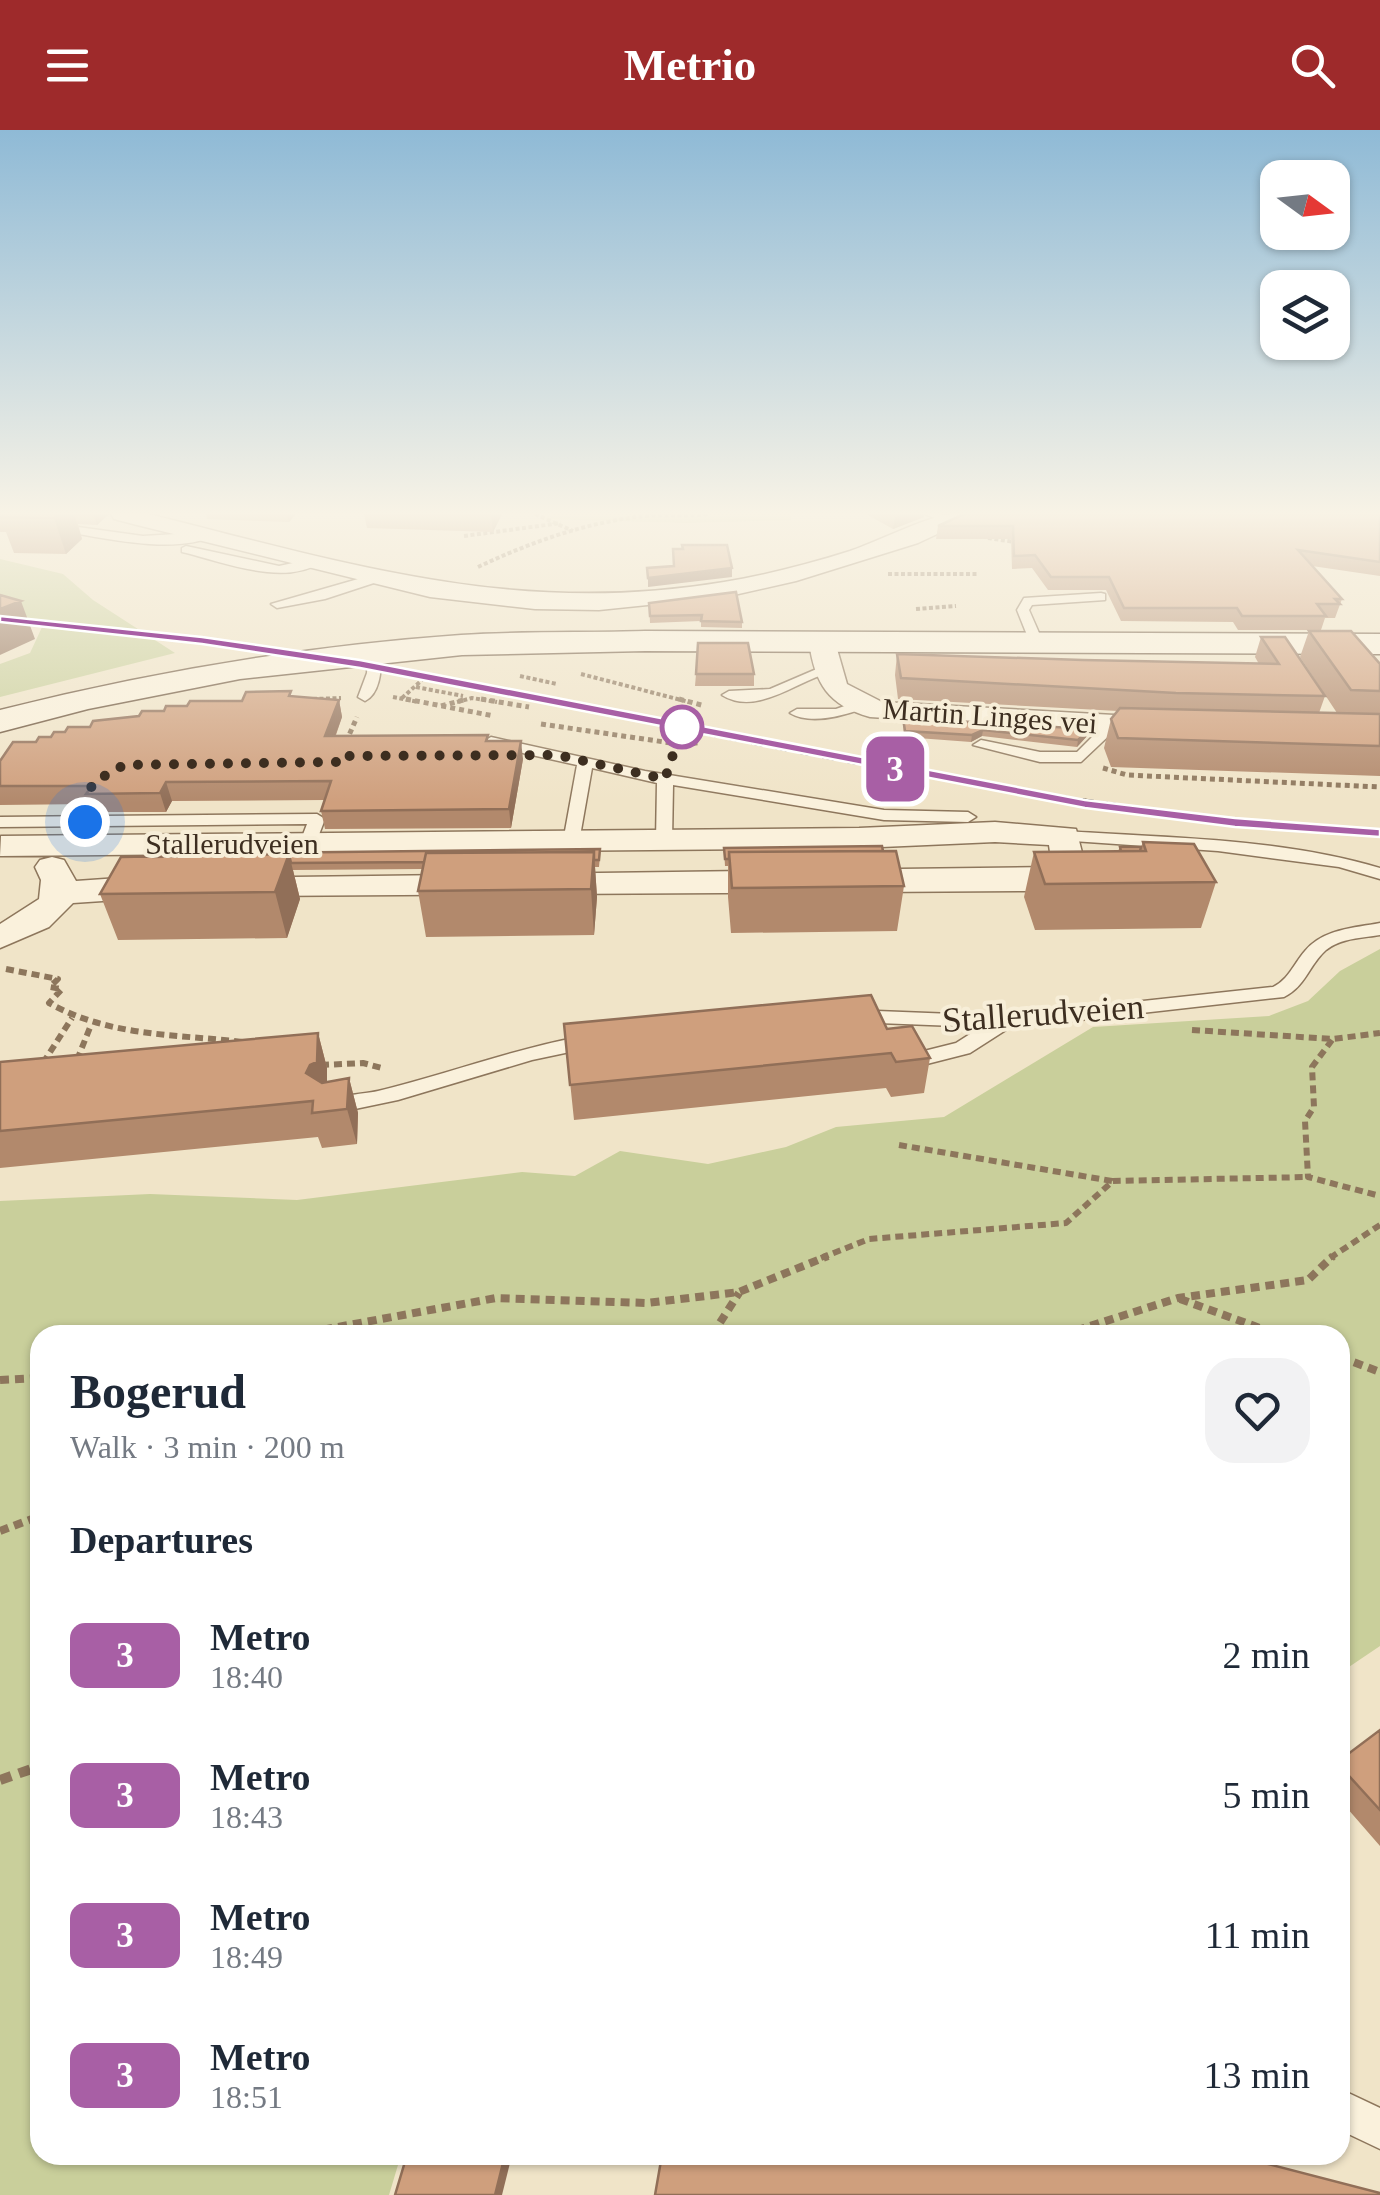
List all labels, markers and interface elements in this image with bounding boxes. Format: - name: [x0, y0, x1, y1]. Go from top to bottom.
- icon: menu: [40, 38, 95, 93]
- icon: search: [1285, 38, 1340, 93]
- text: Metrio: [624, 40, 756, 90]
- north arrow: [1260, 160, 1350, 250]
- map controls: [1260, 160, 1350, 360]
- button: layers: [1260, 270, 1350, 360]
- street label: Martin Linges vei: [882, 692, 1098, 739]
- unlabelled marker: [661, 706, 703, 748]
- line badge: 3: [862, 736, 928, 802]
- text: 3: [886, 750, 904, 789]
- your location: [60, 797, 110, 847]
- street label: Stallerudveien: [145, 827, 319, 860]
- street label: Stallerudveien: [941, 987, 1145, 1040]
- button: heart: [1205, 1358, 1310, 1463]
- text: Bogerud: [70, 1365, 246, 1418]
- text: Walk · 3 min · 200 m: [70, 1429, 345, 1465]
- text: Departures: [70, 1519, 253, 1561]
- text: Metro: [210, 1616, 311, 1658]
- text: 2 min: [1222, 1634, 1310, 1676]
- text: 3: [116, 1636, 134, 1675]
- text: 18:40: [210, 1659, 283, 1695]
- text: Metro: [210, 1756, 311, 1798]
- text: 5 min: [1222, 1774, 1310, 1816]
- text: 3: [116, 1776, 134, 1815]
- text: 18:43: [210, 1799, 283, 1835]
- text: Metro: [210, 1896, 311, 1938]
- text: 11 min: [1205, 1914, 1310, 1956]
- text: 3: [116, 1916, 134, 1955]
- text: 18:49: [210, 1939, 283, 1975]
- text: Metro: [210, 2036, 311, 2078]
- text: 13 min: [1203, 2054, 1310, 2096]
- text: 3: [116, 2056, 134, 2095]
- text: 18:51: [210, 2079, 283, 2115]

